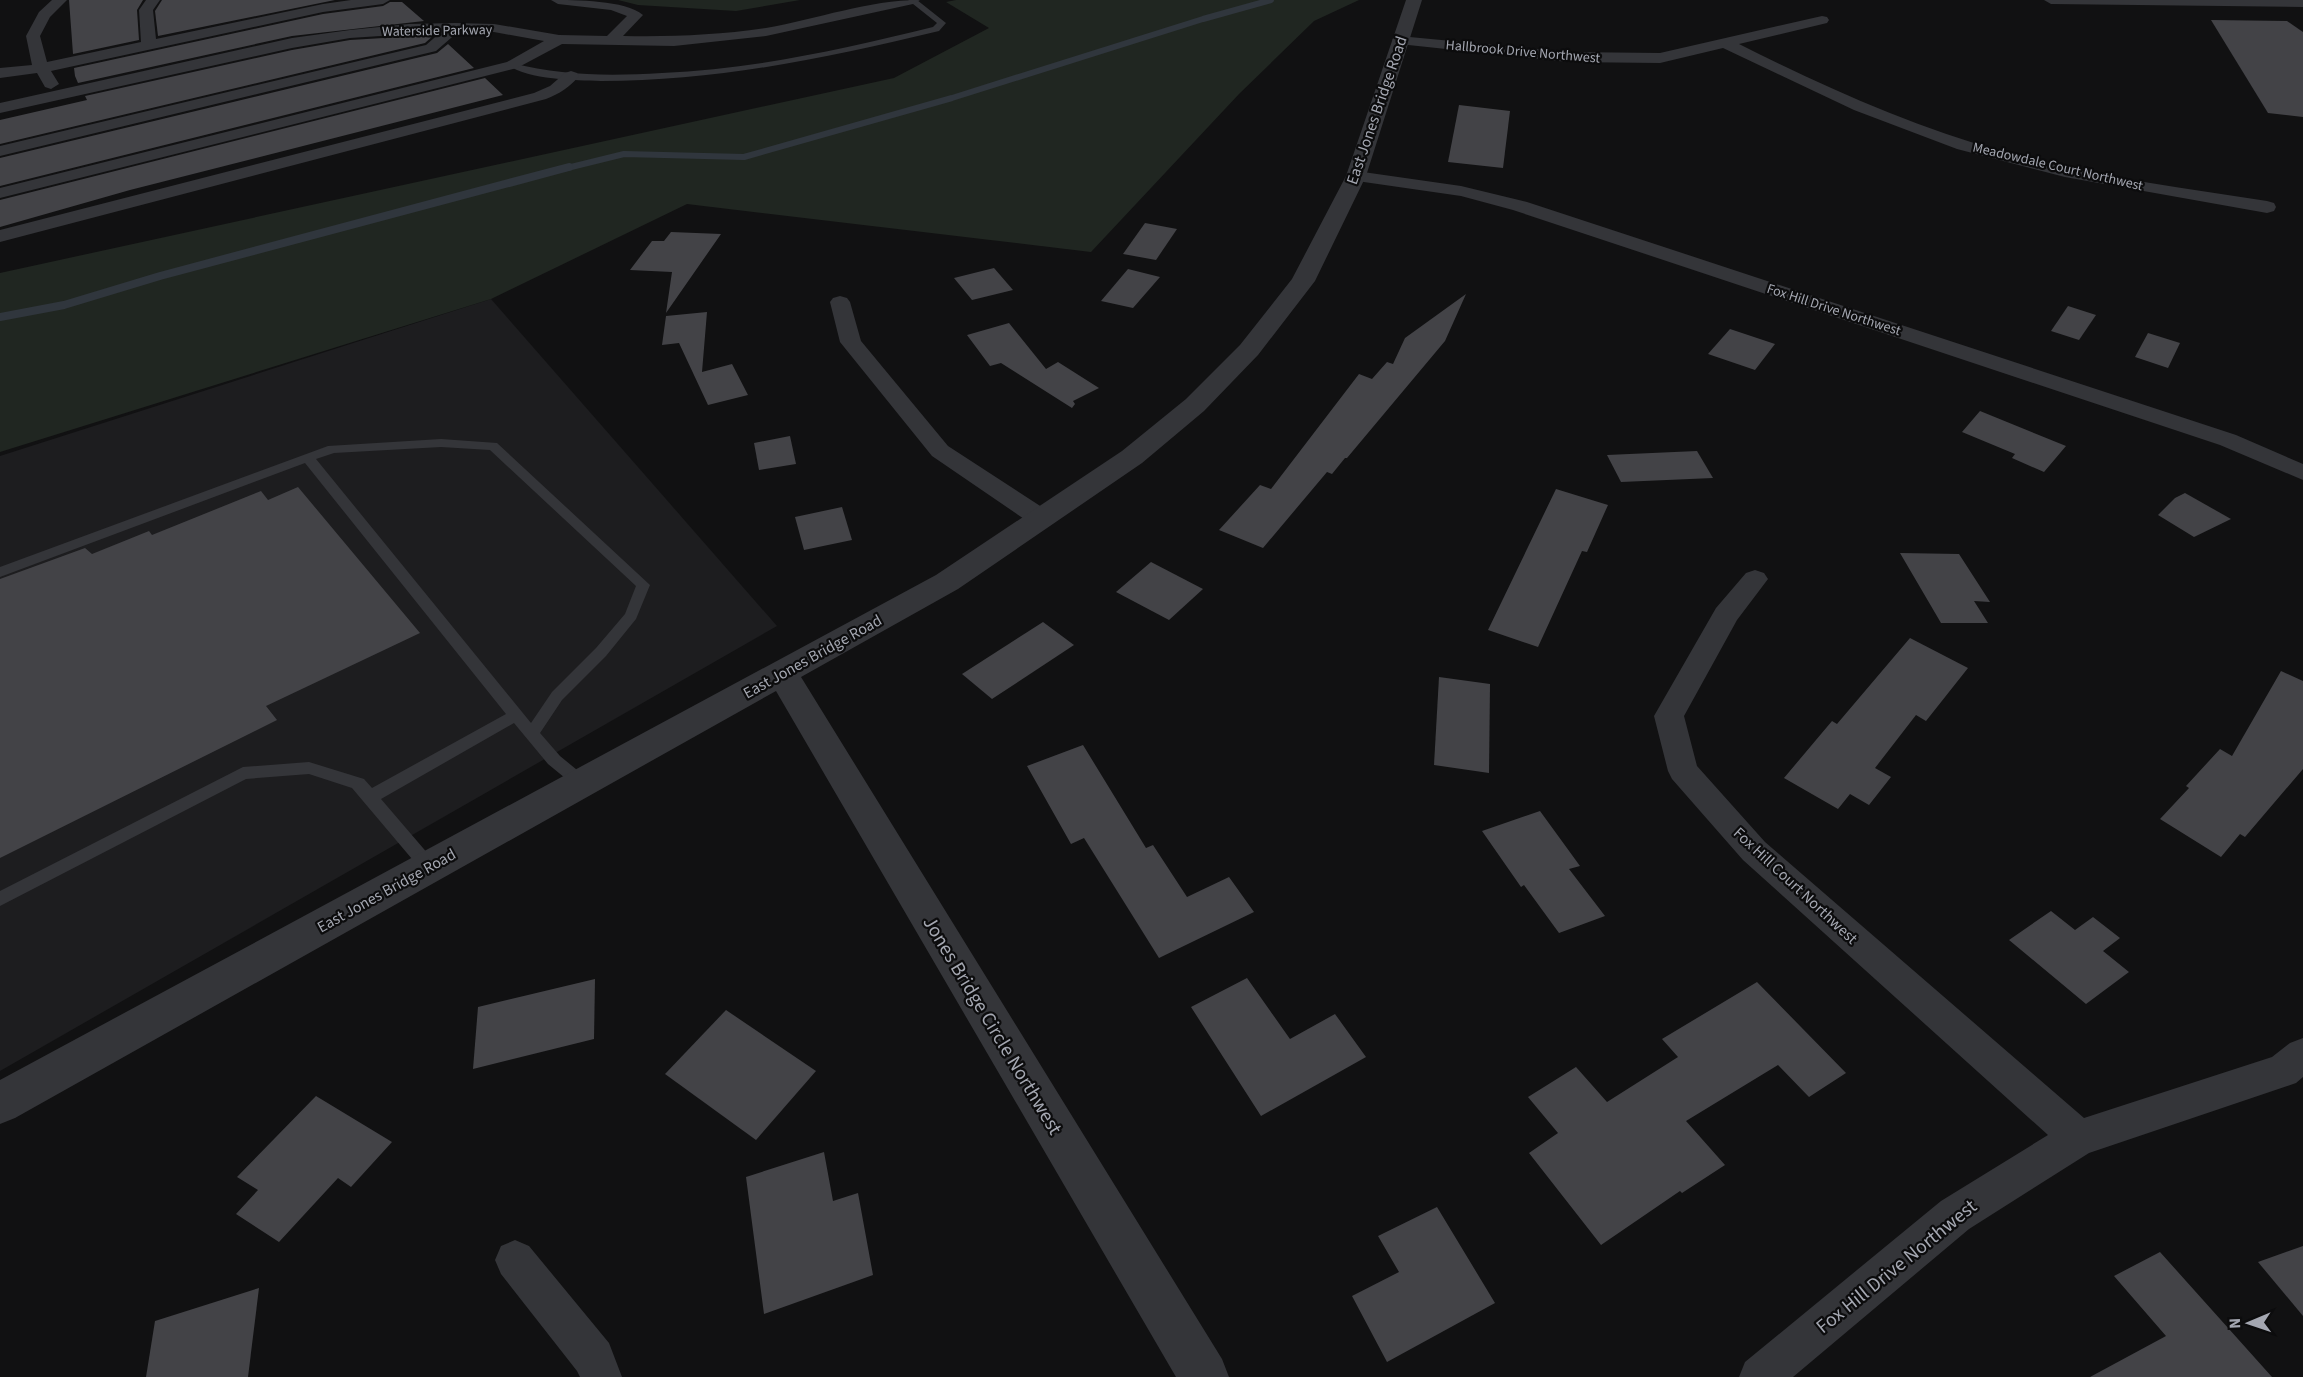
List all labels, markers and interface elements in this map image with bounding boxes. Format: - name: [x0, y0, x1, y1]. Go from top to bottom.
- street label: Waterside Parkway: [382, 20, 493, 42]
- street label: East Jones Bridge Road: [1341, 33, 1413, 187]
- street label: Hallbrook Drive Northwest: [1445, 35, 1601, 69]
- street label: Meadowdale Court Northwest: [1971, 138, 2145, 196]
- street label: Fox Hill Drive Northwest: [1764, 279, 1904, 341]
- street label: East Jones Bridge Road: [739, 610, 886, 704]
- street label: Fox Hill Court Northwest: [1728, 822, 1863, 950]
- street label: East Jones Bridge Road: [313, 844, 460, 938]
- street label: Jones Bridge Circle Northwest: [916, 911, 1069, 1140]
- street label: Fox Hill Drive Northwest: [1810, 1193, 1983, 1341]
- north arrow: [2219, 1293, 2279, 1353]
- text: N: [2224, 1318, 2246, 1329]

